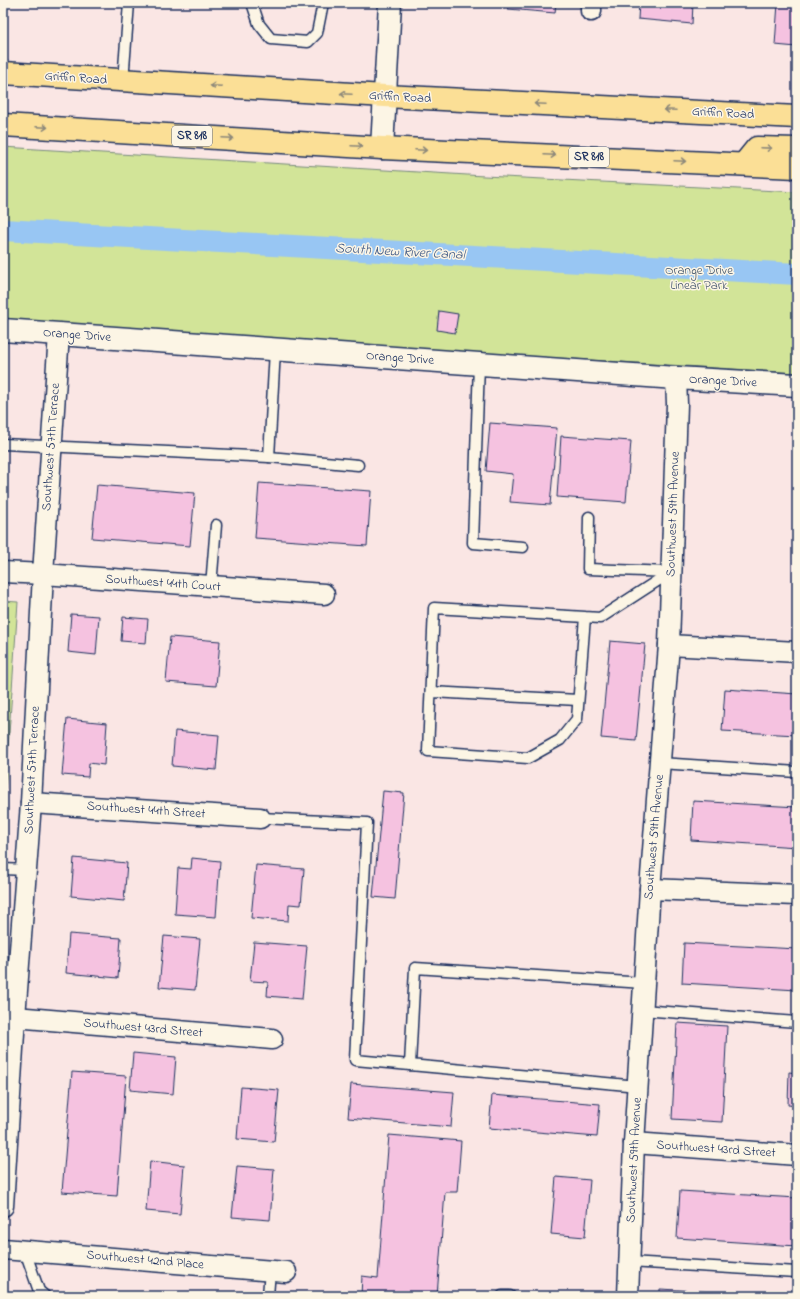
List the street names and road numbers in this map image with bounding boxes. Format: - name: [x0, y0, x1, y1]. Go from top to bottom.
- street label: Griffin Road: [44, 66, 108, 90]
- street label: Griffin Road: [368, 86, 432, 108]
- street label: Griffin Road: [691, 102, 755, 124]
- road number: SR 818: [172, 126, 212, 146]
- road number: SR 818: [569, 147, 609, 167]
- street label: Orange Drive: [42, 323, 112, 348]
- street label: Orange Drive: [365, 346, 435, 371]
- street label: Orange Drive: [688, 370, 758, 393]
- street label: Southwest 57th Terrace: [37, 382, 65, 512]
- street label: Southwest 59th Avenue: [661, 451, 685, 577]
- street label: Southwest 44th Court: [105, 569, 222, 597]
- street label: Southwest 57th Terrace: [19, 705, 45, 834]
- street label: Southwest 59th Avenue: [639, 773, 669, 900]
- street label: Southwest 44th Street: [86, 796, 207, 824]
- street label: Southwest 43rd Street: [83, 1013, 204, 1043]
- street label: Southwest 59th Avenue: [621, 1097, 647, 1223]
- street label: Southwest 43rd Street: [656, 1135, 777, 1163]
- street label: Southwest 42nd Place: [85, 1245, 205, 1275]

